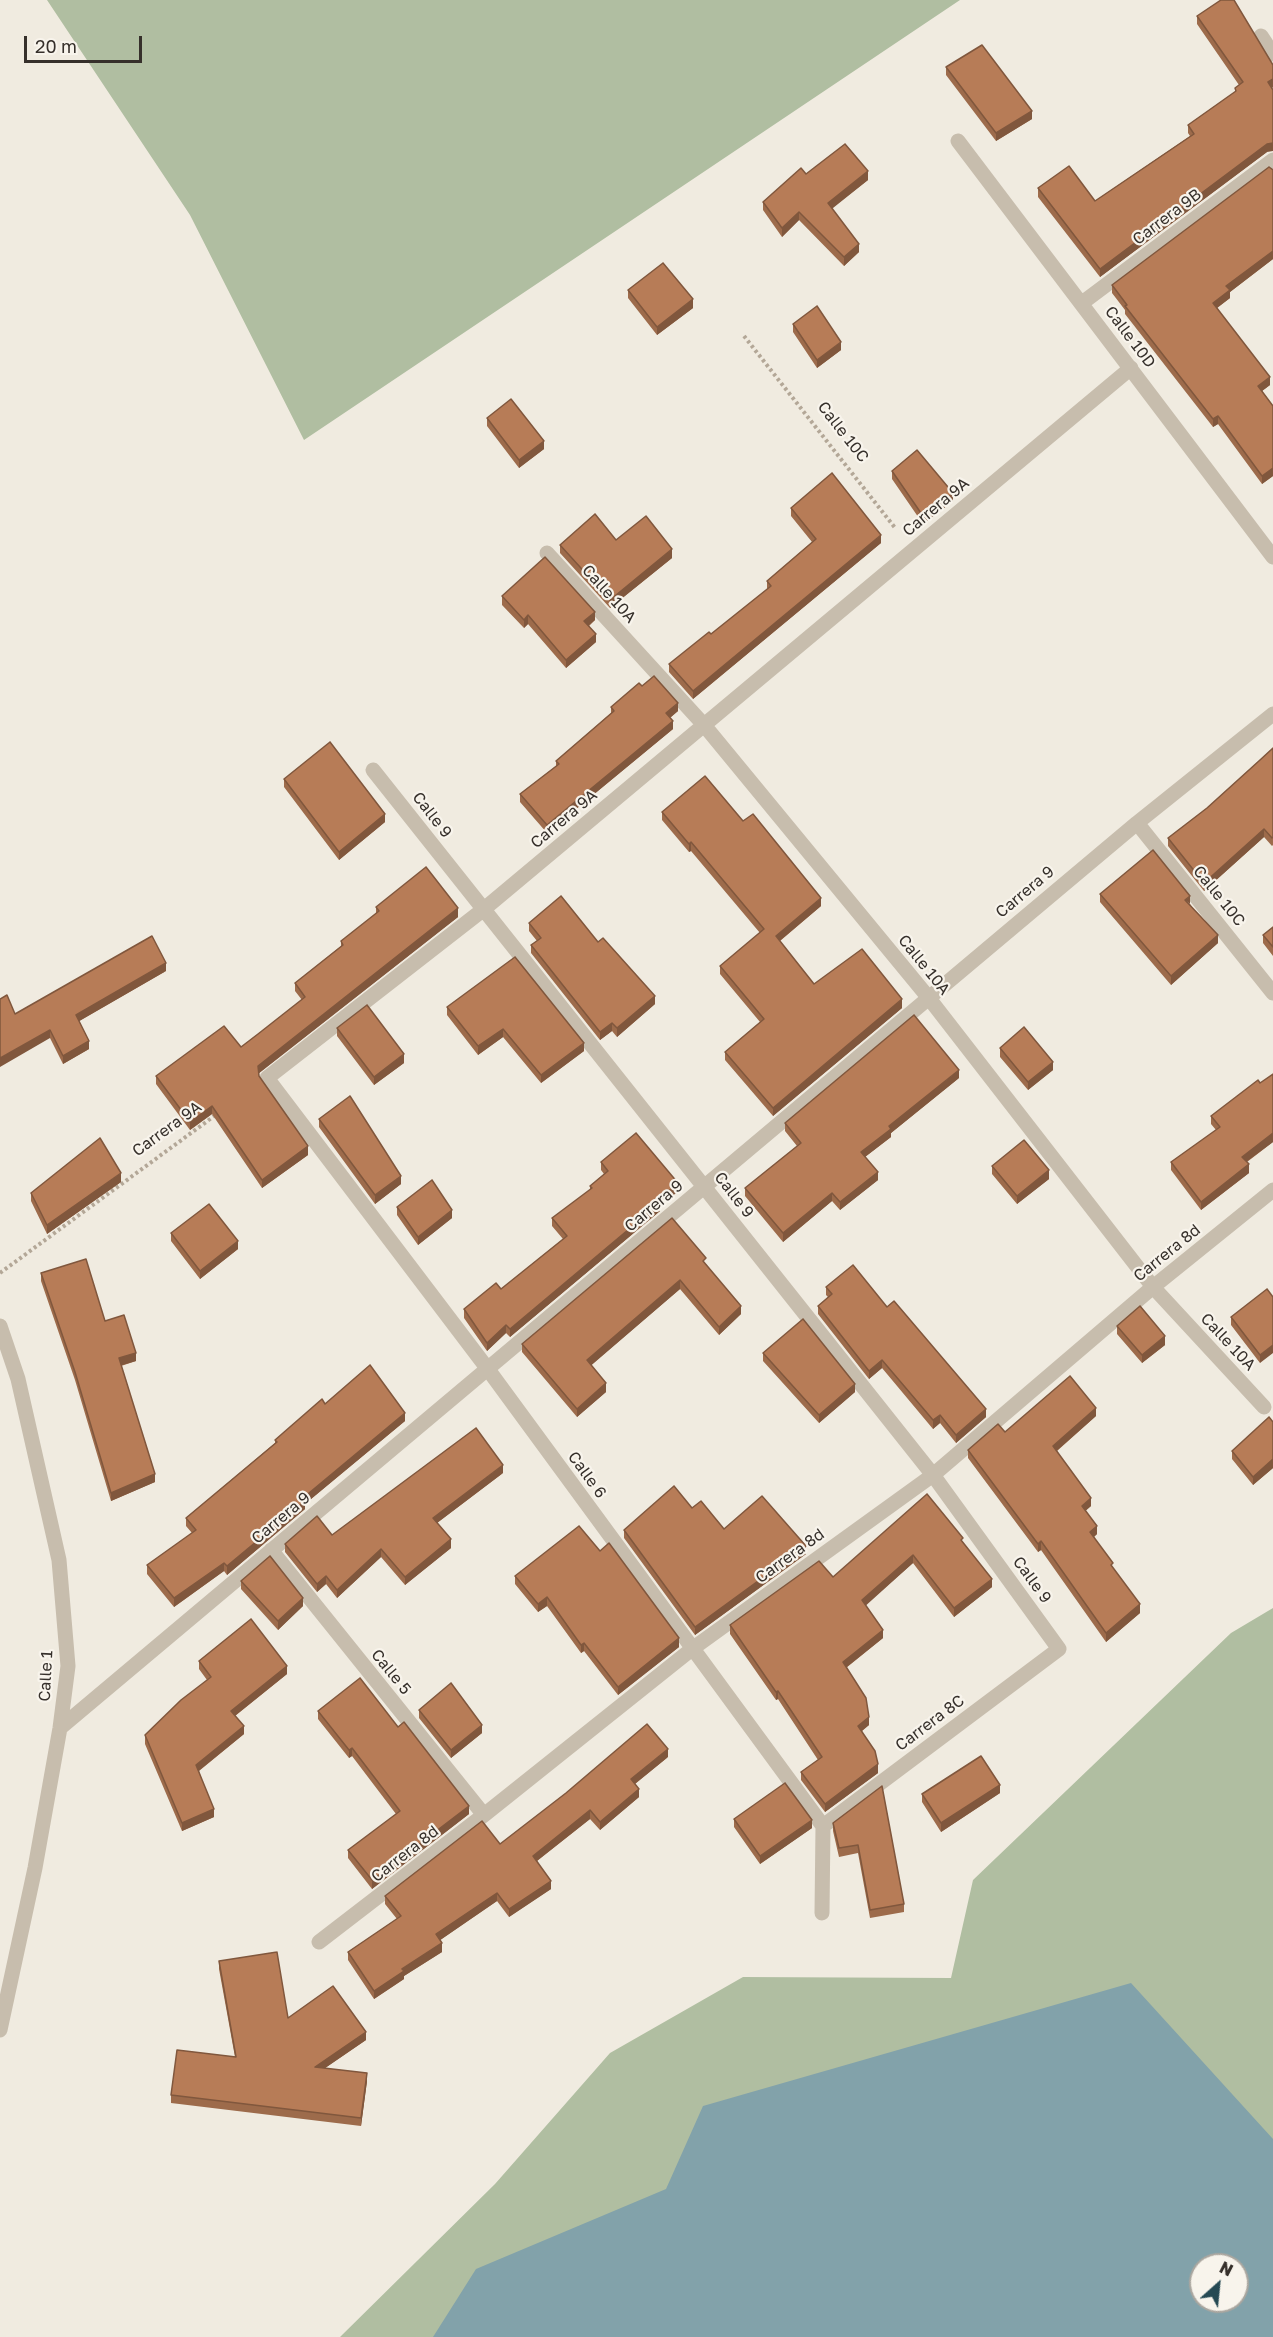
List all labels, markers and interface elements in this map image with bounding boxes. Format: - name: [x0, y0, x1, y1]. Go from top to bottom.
- scale bar: [27, 24, 146, 62]
- text: 20 m: [35, 35, 77, 57]
- street label: Carrera 9B: [1129, 185, 1205, 249]
- street label: Calle 10D: [1101, 302, 1159, 372]
- street label: Calle 10C: [813, 398, 873, 466]
- street label: Carrera 9A: [899, 474, 973, 540]
- street label: Calle 10A: [578, 561, 640, 627]
- street label: Carrera 9A: [527, 786, 601, 852]
- street label: Calle 9: [408, 788, 456, 842]
- street label: Carrera 9: [992, 862, 1058, 922]
- street label: Calle 10C: [1189, 862, 1249, 930]
- street label: Calle 10A: [894, 931, 954, 999]
- street label: Carrera 9A: [129, 1097, 205, 1161]
- street label: Calle 9: [710, 1168, 758, 1222]
- street label: Carrera 9: [621, 1176, 687, 1236]
- street label: Carrera 8d: [1130, 1220, 1204, 1286]
- street label: Calle 10A: [1197, 1309, 1259, 1375]
- street label: Calle 6: [564, 1448, 610, 1502]
- street label: Carrera 9: [248, 1488, 314, 1548]
- street label: Carrera 8d: [752, 1525, 828, 1587]
- street label: Calle 9: [1009, 1553, 1055, 1607]
- street label: Calle 5: [367, 1646, 415, 1698]
- street label: Calle 1: [35, 1650, 57, 1702]
- street label: Carrera 8C: [892, 1691, 968, 1755]
- street label: Carrera 8d: [367, 1822, 443, 1886]
- north arrow: [1189, 2253, 1249, 2313]
- text: N: [1216, 2257, 1236, 2280]

